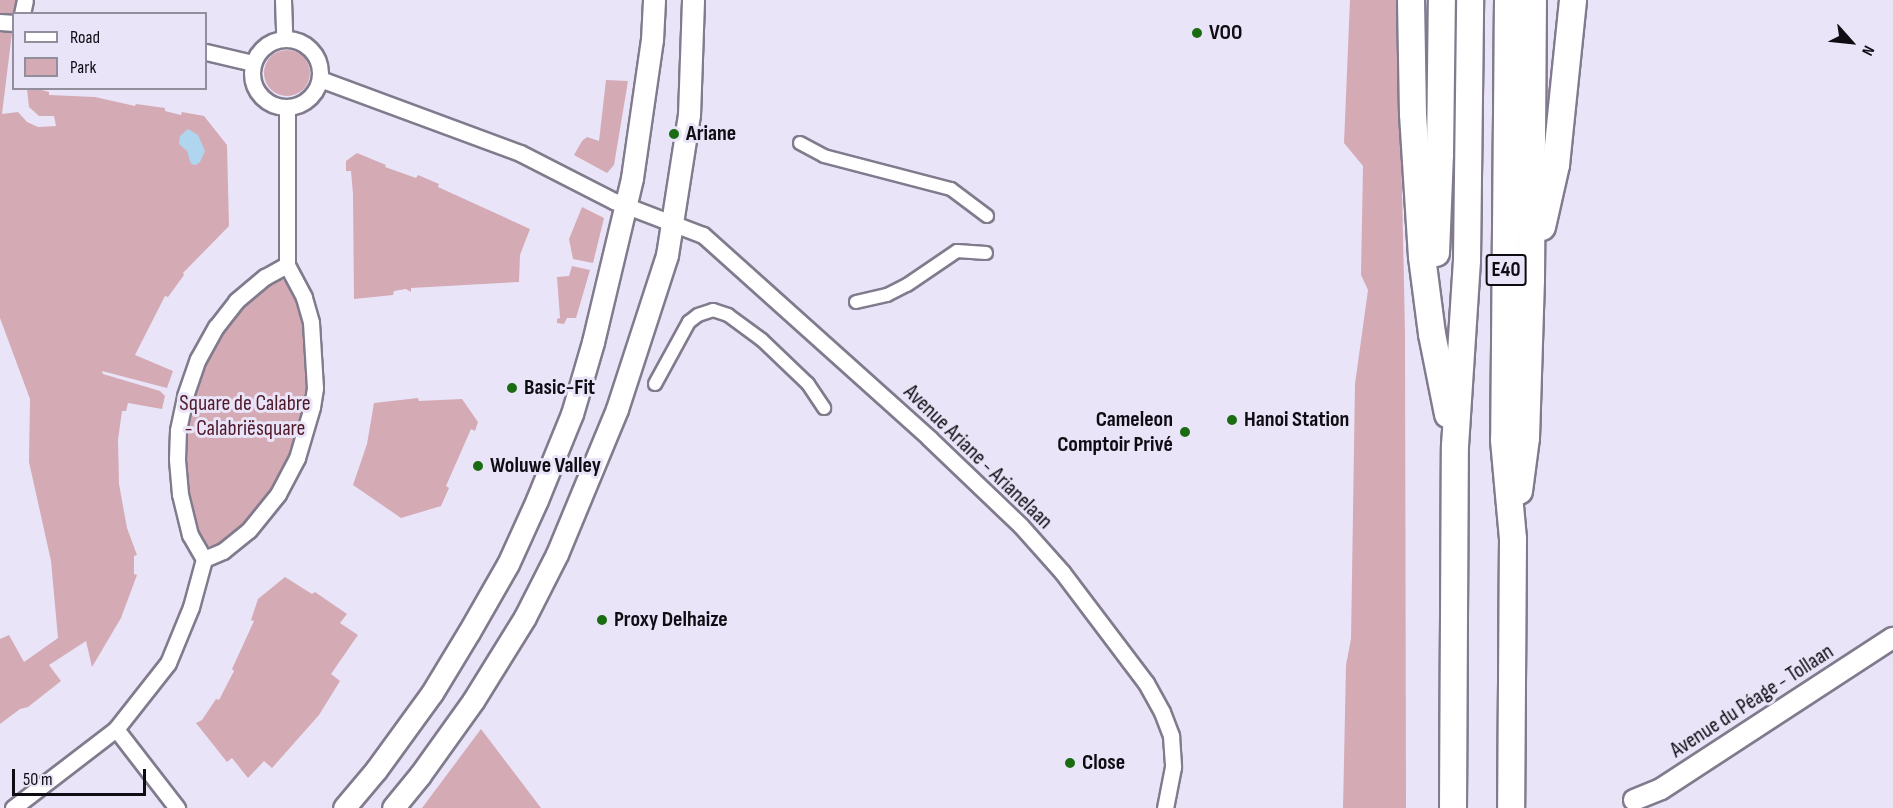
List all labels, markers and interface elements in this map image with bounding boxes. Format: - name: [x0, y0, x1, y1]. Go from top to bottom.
- legend: [12, 12, 207, 90]
- north arrow: [1821, 12, 1881, 72]
- place label: VOO: [1209, 20, 1242, 46]
- marker: VOO: [1190, 26, 1204, 40]
- text: Road: [70, 27, 100, 48]
- text: N: [1857, 42, 1878, 59]
- text: Park: [70, 57, 96, 78]
- place label: Ariane: [686, 121, 736, 147]
- marker: Ariane: [667, 127, 681, 141]
- road number: E40: [1485, 252, 1527, 288]
- place label: Basic-Fit: [524, 375, 595, 401]
- street label: Avenue Ariane - Arianelaan: [898, 379, 1058, 535]
- marker: Basic-Fit: [505, 381, 519, 395]
- park label: Square de Calabre - Calabriësquare: [179, 390, 311, 442]
- place label: Cameleon Comptoir Privé: [1057, 406, 1173, 458]
- place label: Hanoi Station: [1244, 407, 1349, 433]
- marker: Hanoi Station: [1225, 413, 1239, 427]
- marker: Cameleon Comptoir Privé: [1178, 425, 1192, 439]
- place label: Woluwe Valley: [490, 453, 601, 479]
- marker: Woluwe Valley: [471, 459, 485, 473]
- place label: Proxy Delhaize: [614, 607, 728, 633]
- marker: Proxy Delhaize: [595, 613, 609, 627]
- street label: Avenue du Péage - Tollaan: [1665, 638, 1839, 764]
- place label: Close: [1082, 750, 1125, 776]
- marker: Close: [1063, 756, 1077, 770]
- scale bar: [15, 757, 148, 795]
- text: 50 m: [23, 769, 53, 790]

